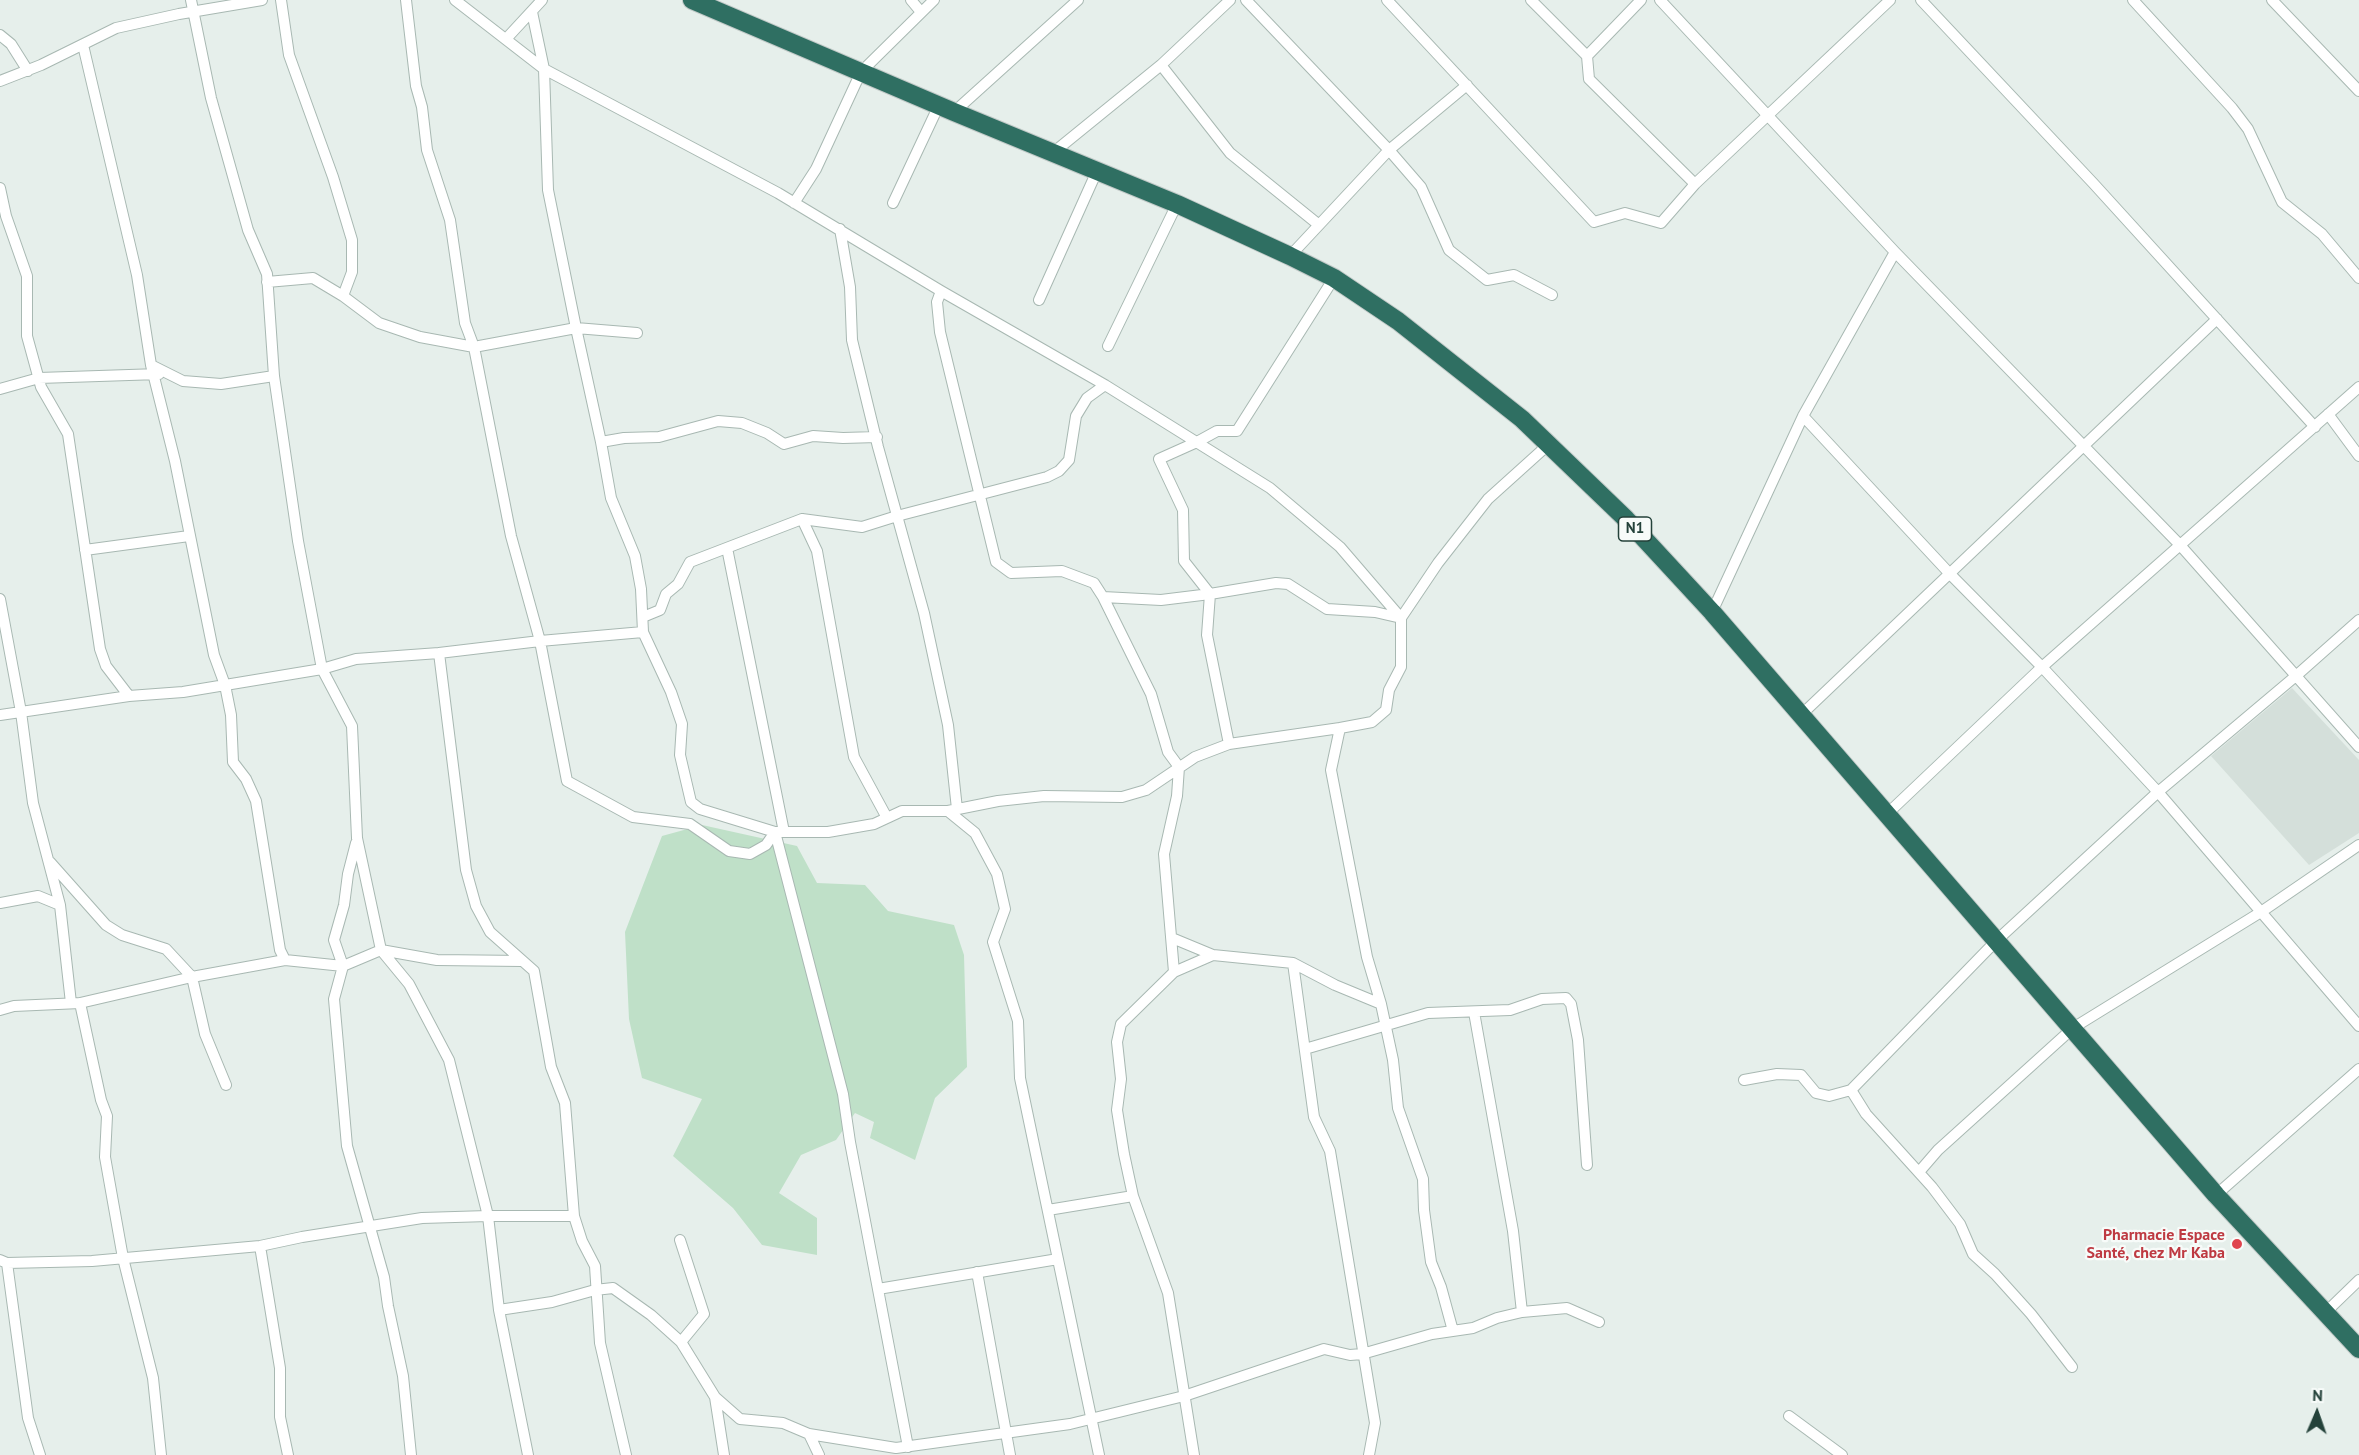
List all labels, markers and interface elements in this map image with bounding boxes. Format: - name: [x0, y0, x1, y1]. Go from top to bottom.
- road number: N1: [1618, 517, 1652, 541]
- place label: Pharmacie Espace Santé, chez Mr Kaba: [2087, 1225, 2225, 1263]
- marker: Pharmacie Espace Santé, chez Mr Kaba: [2230, 1237, 2244, 1251]
- north arrow: [2287, 1383, 2347, 1443]
- text: N: [2312, 1385, 2323, 1405]

